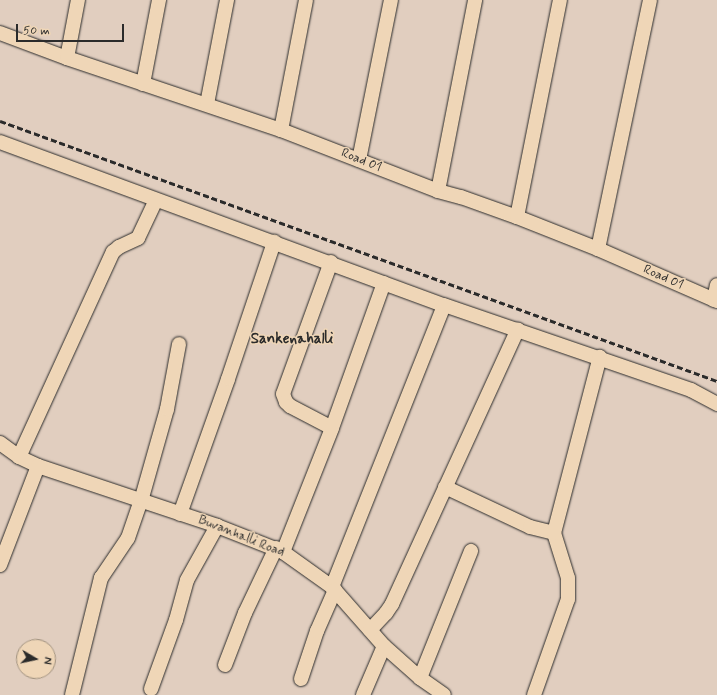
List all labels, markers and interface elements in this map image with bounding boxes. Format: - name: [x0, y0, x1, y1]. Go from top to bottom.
- scale bar: [18, 16, 126, 42]
- text: 50 m: [23, 23, 50, 39]
- street label: Road 01: [338, 146, 384, 176]
- street label: Road 01: [640, 262, 686, 294]
- district label: Sankenahalli: [251, 331, 333, 349]
- street label: Buvanhalli Road: [196, 513, 286, 561]
- north arrow: [16, 639, 56, 679]
- text: N: [39, 656, 54, 665]

